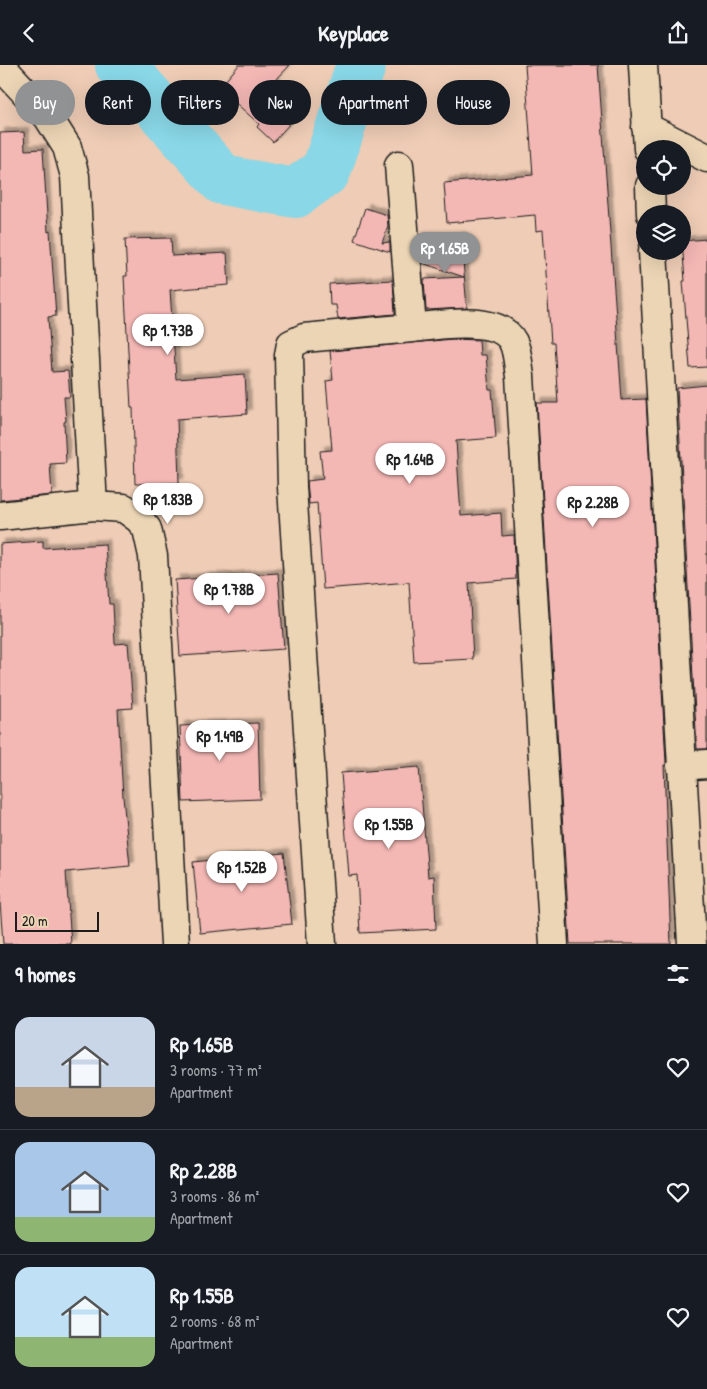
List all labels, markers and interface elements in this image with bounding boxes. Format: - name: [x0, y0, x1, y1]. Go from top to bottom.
- text: Keyplace: [318, 18, 389, 48]
- icon: back: [15, 19, 43, 47]
- icon: share: [664, 19, 692, 47]
- chip: Buy: [15, 80, 75, 125]
- chip: Rent: [85, 80, 151, 125]
- chip: Filters: [161, 80, 239, 125]
- chip: New: [249, 80, 311, 125]
- chip: Apartment: [321, 80, 427, 125]
- chip: House: [437, 80, 510, 125]
- map controls: [636, 140, 691, 260]
- button: locate: [636, 140, 691, 195]
- button: layers: [636, 205, 691, 260]
- pin: Rp 1.65B: [393, 231, 497, 274]
- text: Rp 1.65B: [421, 237, 469, 259]
- pin: Rp 1.73B: [116, 313, 220, 356]
- text: Rp 1.73B: [143, 319, 193, 341]
- pin: Rp 1.64B: [358, 443, 462, 485]
- text: Rp 1.64B: [386, 448, 434, 470]
- pin: Rp 1.83B: [116, 483, 220, 525]
- pin: Rp 2.28B: [541, 485, 645, 528]
- text: Rp 1.83B: [143, 488, 193, 510]
- text: Rp 2.28B: [567, 491, 619, 513]
- pin: Rp 1.78B: [177, 573, 281, 615]
- text: Rp 1.78B: [204, 578, 254, 600]
- pin: Rp 1.49B: [168, 719, 272, 762]
- text: Rp 1.49B: [196, 725, 244, 747]
- pin: Rp 1.55B: [337, 807, 441, 850]
- text: Rp 1.55B: [365, 813, 413, 835]
- pin: Rp 1.52B: [190, 851, 294, 893]
- text: Rp 1.52B: [217, 856, 267, 878]
- scale bar: [15, 909, 99, 932]
- text: 20 m: [22, 911, 48, 930]
- text: 9 homes: [15, 960, 76, 989]
- icon: filters: [664, 960, 692, 988]
- text: Rp 1.65B: [170, 1030, 233, 1059]
- icon: home: [55, 1037, 115, 1097]
- icon: heart: [664, 1053, 692, 1081]
- text: 3 rooms · 77 m²: [170, 1059, 262, 1081]
- text: Apartment: [170, 1081, 233, 1103]
- text: Rp 2.28B: [170, 1156, 237, 1185]
- icon: home: [55, 1162, 115, 1222]
- icon: heart: [664, 1178, 692, 1206]
- text: 3 rooms · 86 m²: [170, 1185, 259, 1207]
- text: Apartment: [170, 1207, 233, 1229]
- text: Rp 1.55B: [170, 1281, 234, 1310]
- icon: home: [55, 1287, 115, 1347]
- icon: heart: [664, 1303, 692, 1331]
- text: 2 rooms · 68 m²: [170, 1310, 259, 1332]
- text: Apartment: [170, 1332, 233, 1354]

